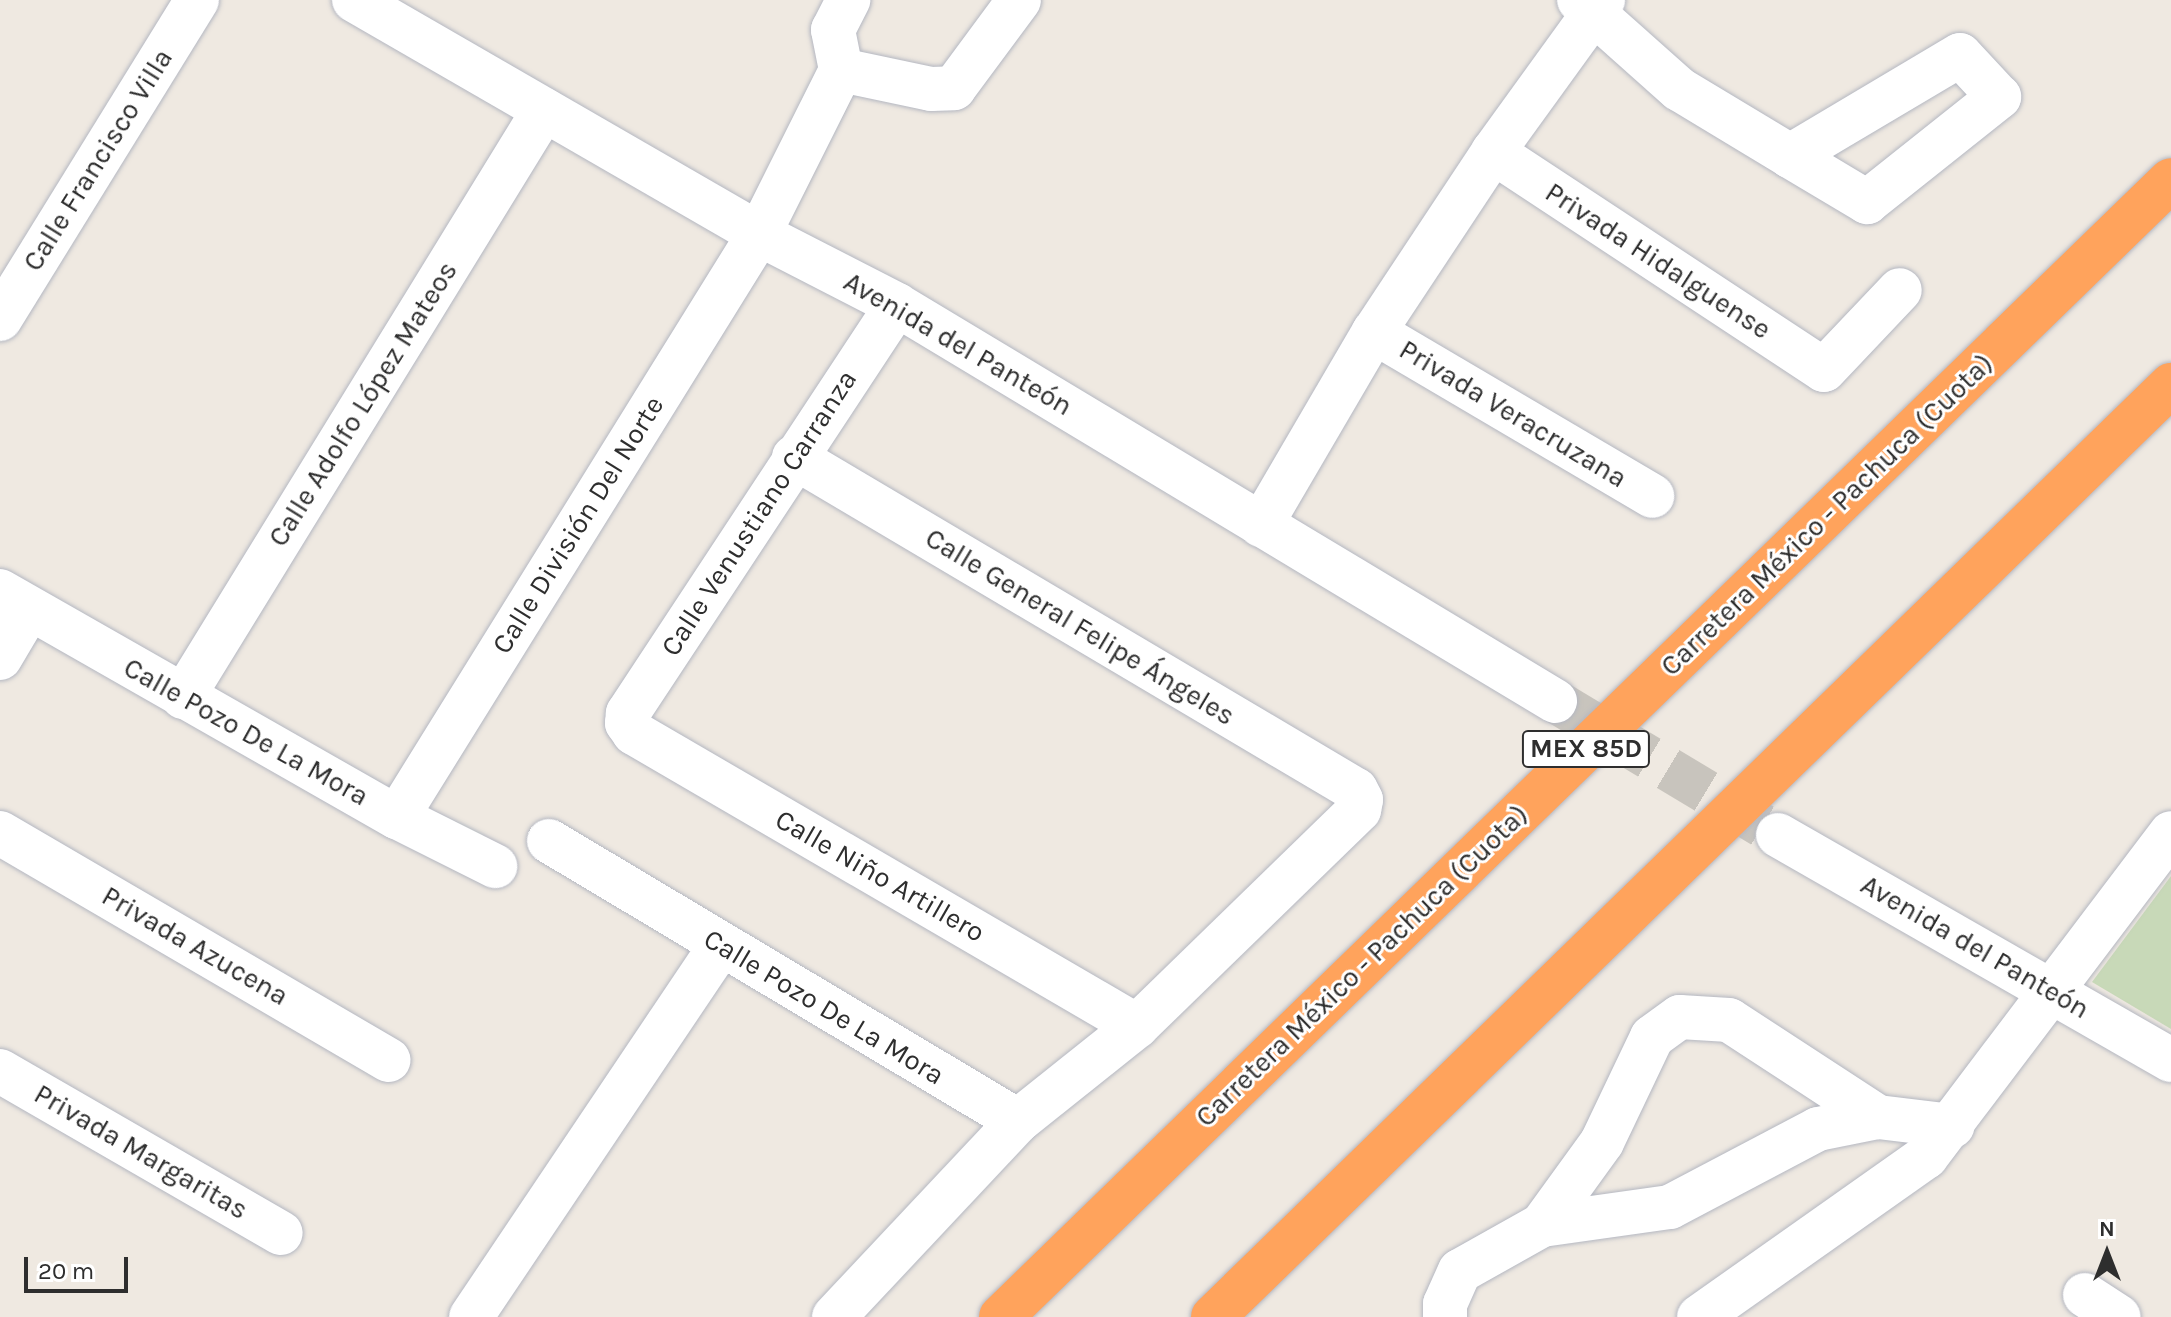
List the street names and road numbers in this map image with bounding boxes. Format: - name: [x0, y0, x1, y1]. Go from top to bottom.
- street label: Calle Francisco Villa: [16, 43, 180, 277]
- street label: Privada Hidalguense: [1539, 176, 1777, 346]
- street label: Calle Adolfo López Mateos: [261, 255, 465, 553]
- street label: Avenida del Panteón: [838, 265, 1078, 423]
- street label: Privada Veracruzana: [1393, 333, 1633, 495]
- street label: Carretera México - Pachuca (Cuota): [1654, 347, 2000, 683]
- street label: Calle Venustiano Carranza: [654, 364, 864, 662]
- street label: Calle División Del Norte: [485, 390, 671, 660]
- street label: Calle General Felipe Ángeles: [919, 521, 1241, 733]
- street label: Calle Pozo De La Mora: [118, 651, 374, 813]
- road number: MEX 85D: [1520, 727, 1652, 771]
- street label: Carretera México - Pachuca (Cuota): [1189, 798, 1535, 1134]
- street label: Calle Niño Artillero: [769, 802, 991, 950]
- street label: Avenida del Panteón: [1855, 868, 2095, 1026]
- street label: Privada Azucena: [96, 879, 294, 1013]
- street label: Calle Pozo De La Mora: [698, 922, 950, 1092]
- street label: Privada Margaritas: [28, 1077, 254, 1227]

